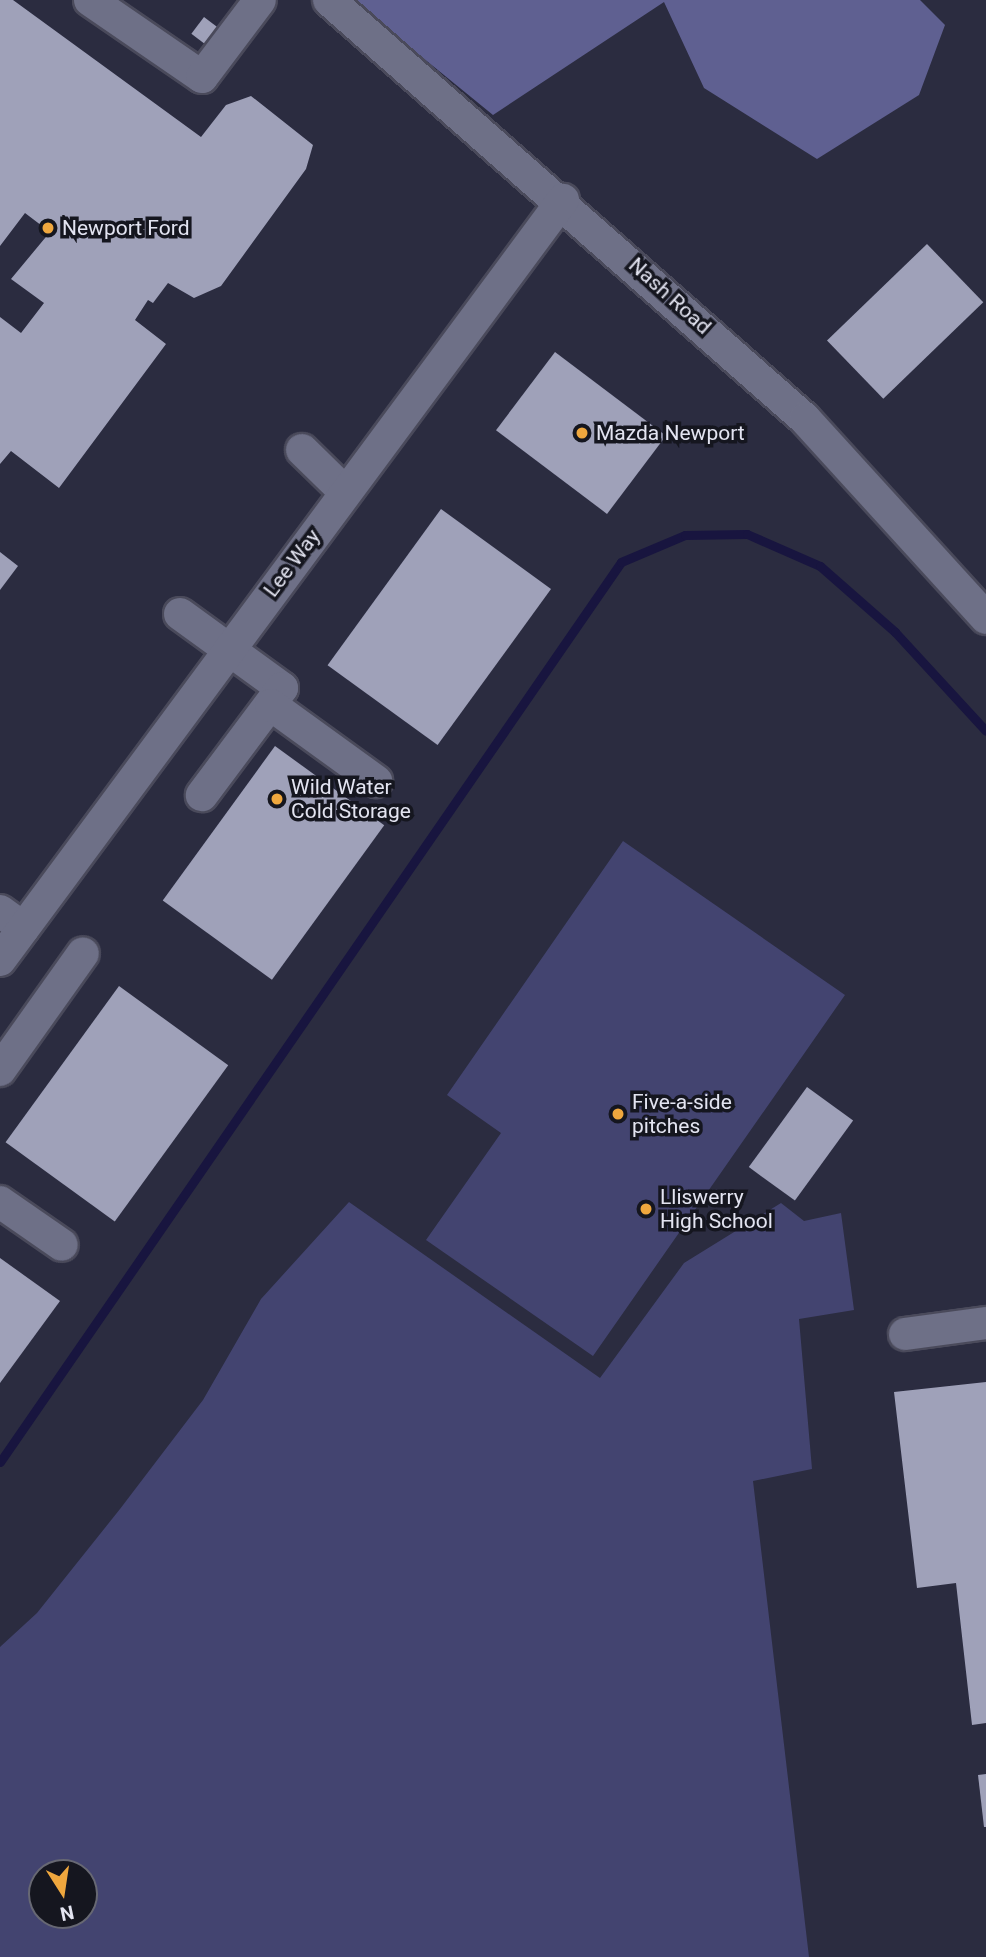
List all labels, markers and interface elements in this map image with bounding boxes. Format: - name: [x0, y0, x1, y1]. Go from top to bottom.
- place label: Newport Ford: [62, 215, 190, 241]
- marker: Newport Ford: [40, 220, 56, 236]
- street label: Nash Road: [624, 252, 716, 340]
- place label: Mazda Newport: [596, 420, 745, 446]
- marker: Mazda Newport: [574, 425, 590, 441]
- street label: Lee Way: [258, 524, 326, 602]
- place label: Wild Water Cold Storage: [291, 774, 411, 824]
- marker: Wild Water Cold Storage: [269, 791, 285, 807]
- place label: Five-a-side pitches: [632, 1089, 732, 1139]
- marker: Five-a-side pitches: [610, 1106, 626, 1122]
- place label: Lliswerry High School: [660, 1184, 773, 1234]
- marker: Lliswerry High School: [638, 1201, 654, 1217]
- north arrow: [28, 1859, 98, 1929]
- text: N: [58, 1900, 76, 1926]

